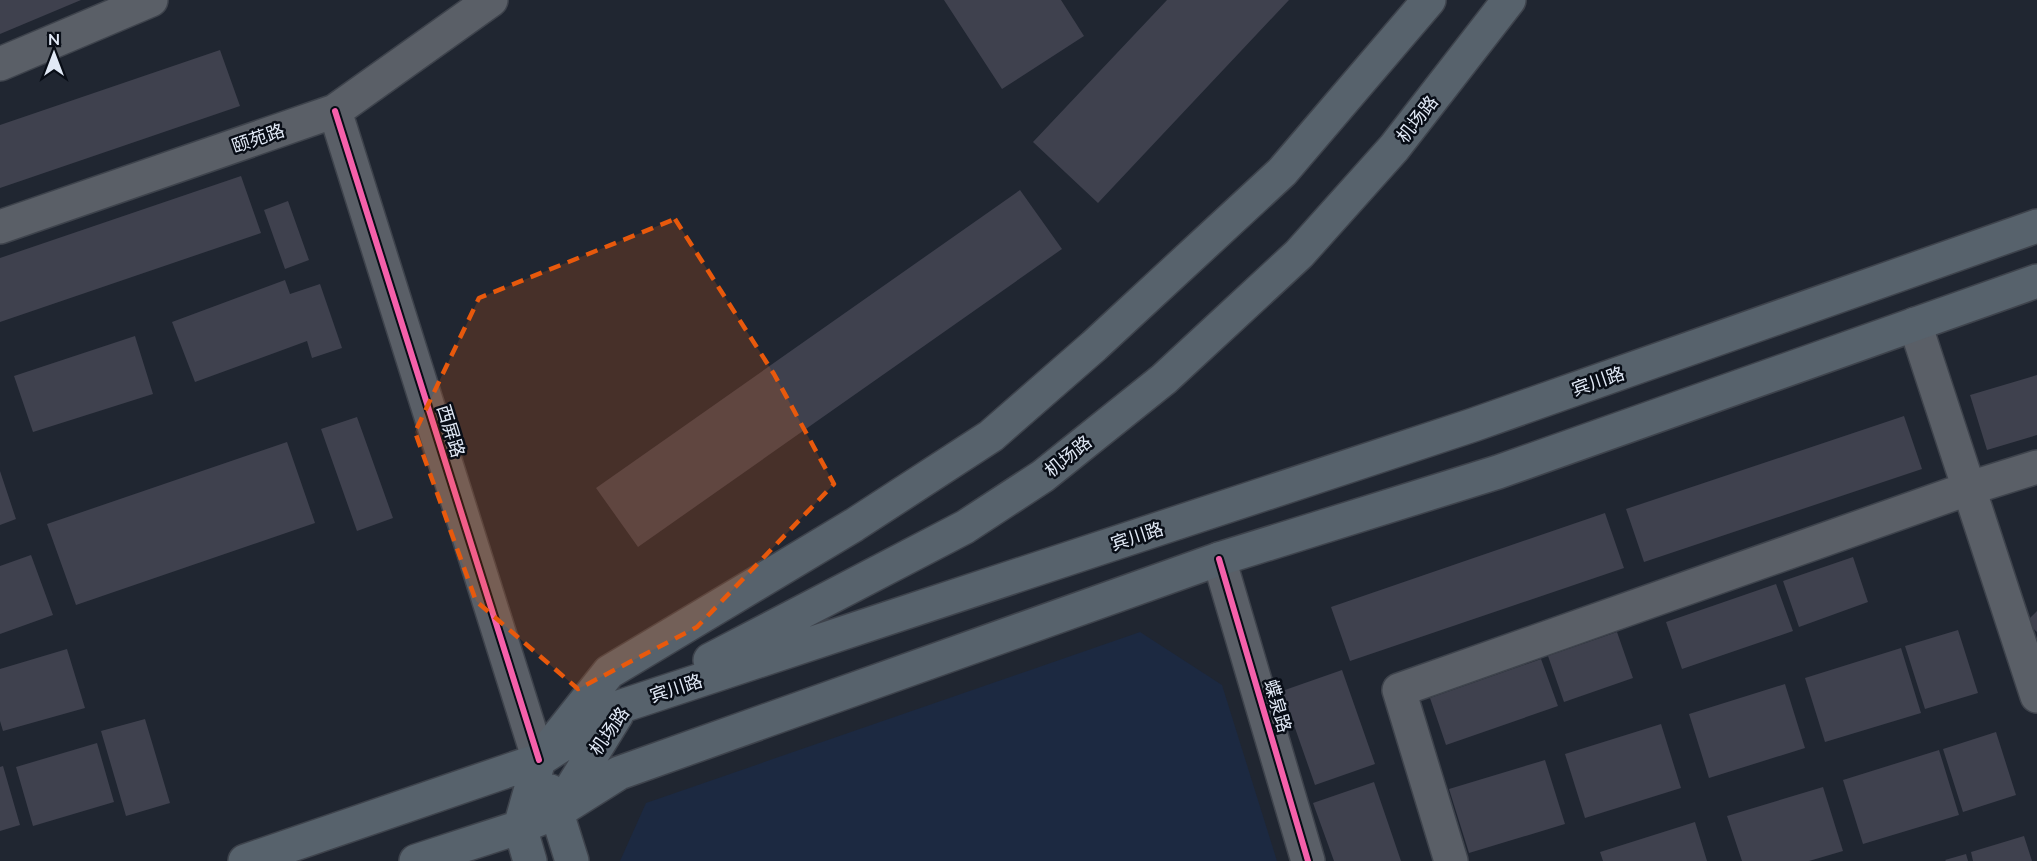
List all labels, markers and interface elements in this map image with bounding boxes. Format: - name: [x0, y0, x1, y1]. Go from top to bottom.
- north arrow: [24, 24, 84, 84]
- text: N: [48, 29, 60, 49]
- street label: 机场路: [1391, 91, 1443, 147]
- street label: 颐苑路: [229, 118, 287, 158]
- street label: 宾川路: [1569, 361, 1627, 401]
- street label: 西屏路: [432, 402, 470, 460]
- street label: 机场路: [1040, 430, 1096, 482]
- street label: 宾川路: [1108, 517, 1166, 555]
- street label: 宾川路: [647, 669, 705, 707]
- street label: 蝶泉路: [1260, 677, 1296, 735]
- street label: 机场路: [584, 702, 634, 760]

